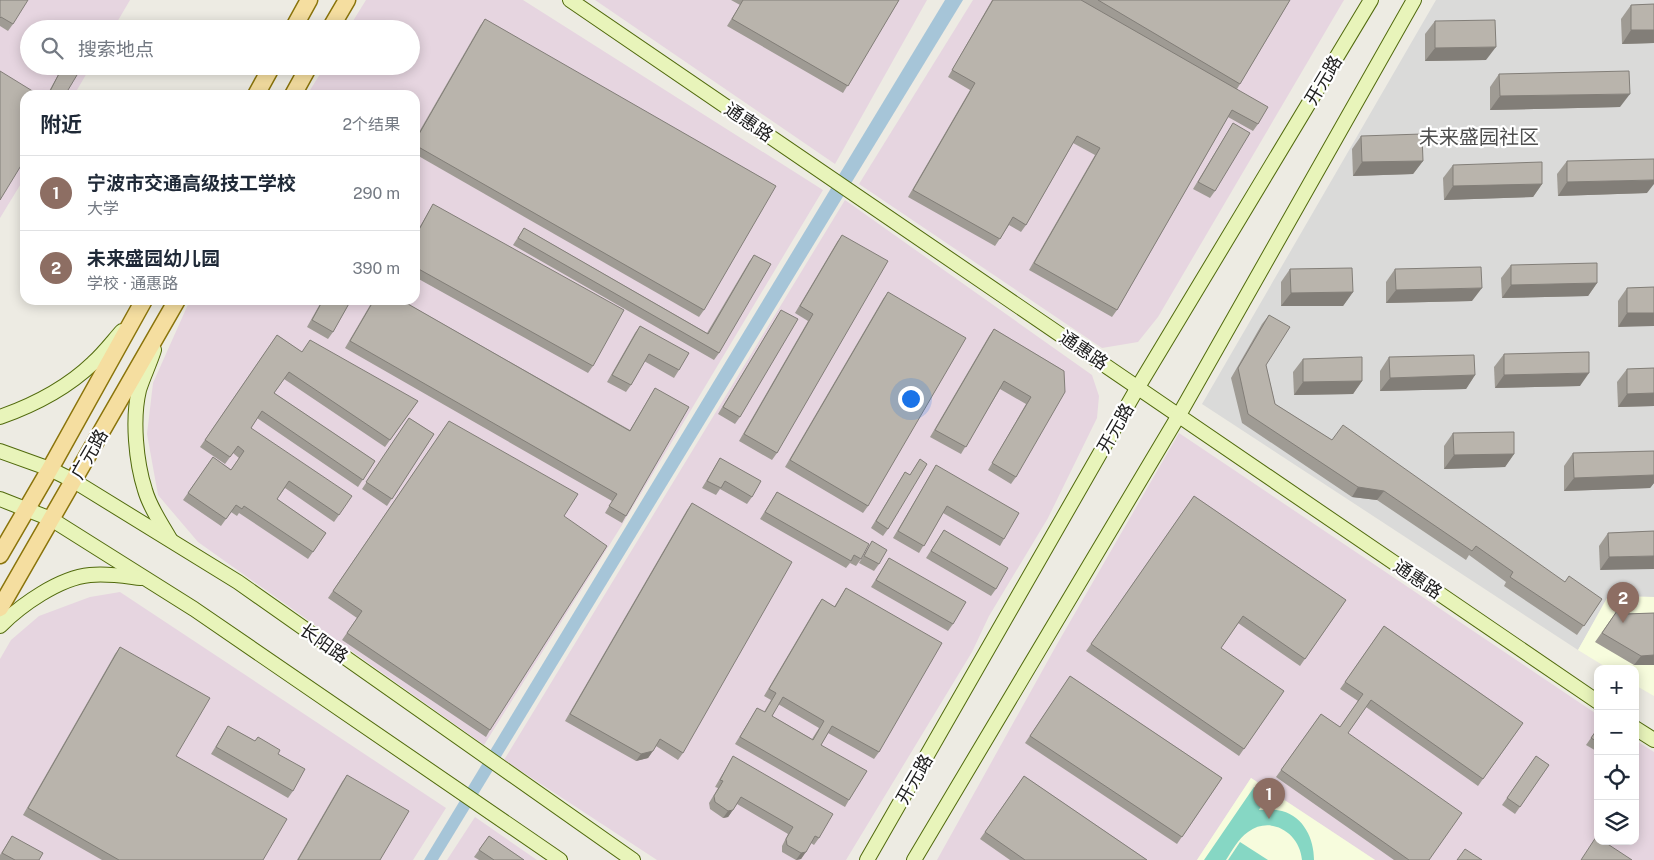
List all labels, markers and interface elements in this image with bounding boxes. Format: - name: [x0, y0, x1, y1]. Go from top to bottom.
- search box: [20, 20, 420, 75]
- icon: search: [38, 34, 66, 62]
- text: 搜索地点: [78, 38, 154, 60]
- street label: 开元路: [1300, 51, 1346, 109]
- street label: 通惠路: [721, 98, 777, 146]
- text: 附近: [40, 112, 82, 137]
- text: 2个结果: [342, 115, 400, 134]
- district label: 未来盛园社区: [1419, 125, 1539, 149]
- text: 宁波市交通高级技工学校: [87, 172, 296, 194]
- text: 1: [53, 184, 59, 203]
- text: 290 m: [353, 184, 400, 203]
- text: 大学: [87, 199, 119, 218]
- text: 未来盛园幼儿园: [87, 247, 220, 269]
- text: 2: [51, 259, 61, 278]
- text: 390 m: [353, 259, 400, 278]
- text: 学校 · 通惠路: [87, 274, 178, 293]
- street label: 通惠路: [1056, 326, 1112, 374]
- your location: [898, 386, 924, 412]
- street label: 开元路: [1092, 399, 1138, 457]
- street label: 广元路: [66, 425, 112, 483]
- street label: 通惠路: [1390, 555, 1446, 603]
- pin: 2: [1607, 582, 1639, 623]
- street label: 长阳路: [296, 619, 352, 667]
- map controls: [1594, 665, 1639, 845]
- button: +: [1594, 665, 1639, 710]
- button: −: [1594, 710, 1639, 755]
- street label: 开元路: [891, 750, 937, 808]
- button: locate: [1594, 755, 1639, 800]
- pin: 1: [1253, 778, 1285, 819]
- button: layers: [1594, 800, 1639, 845]

